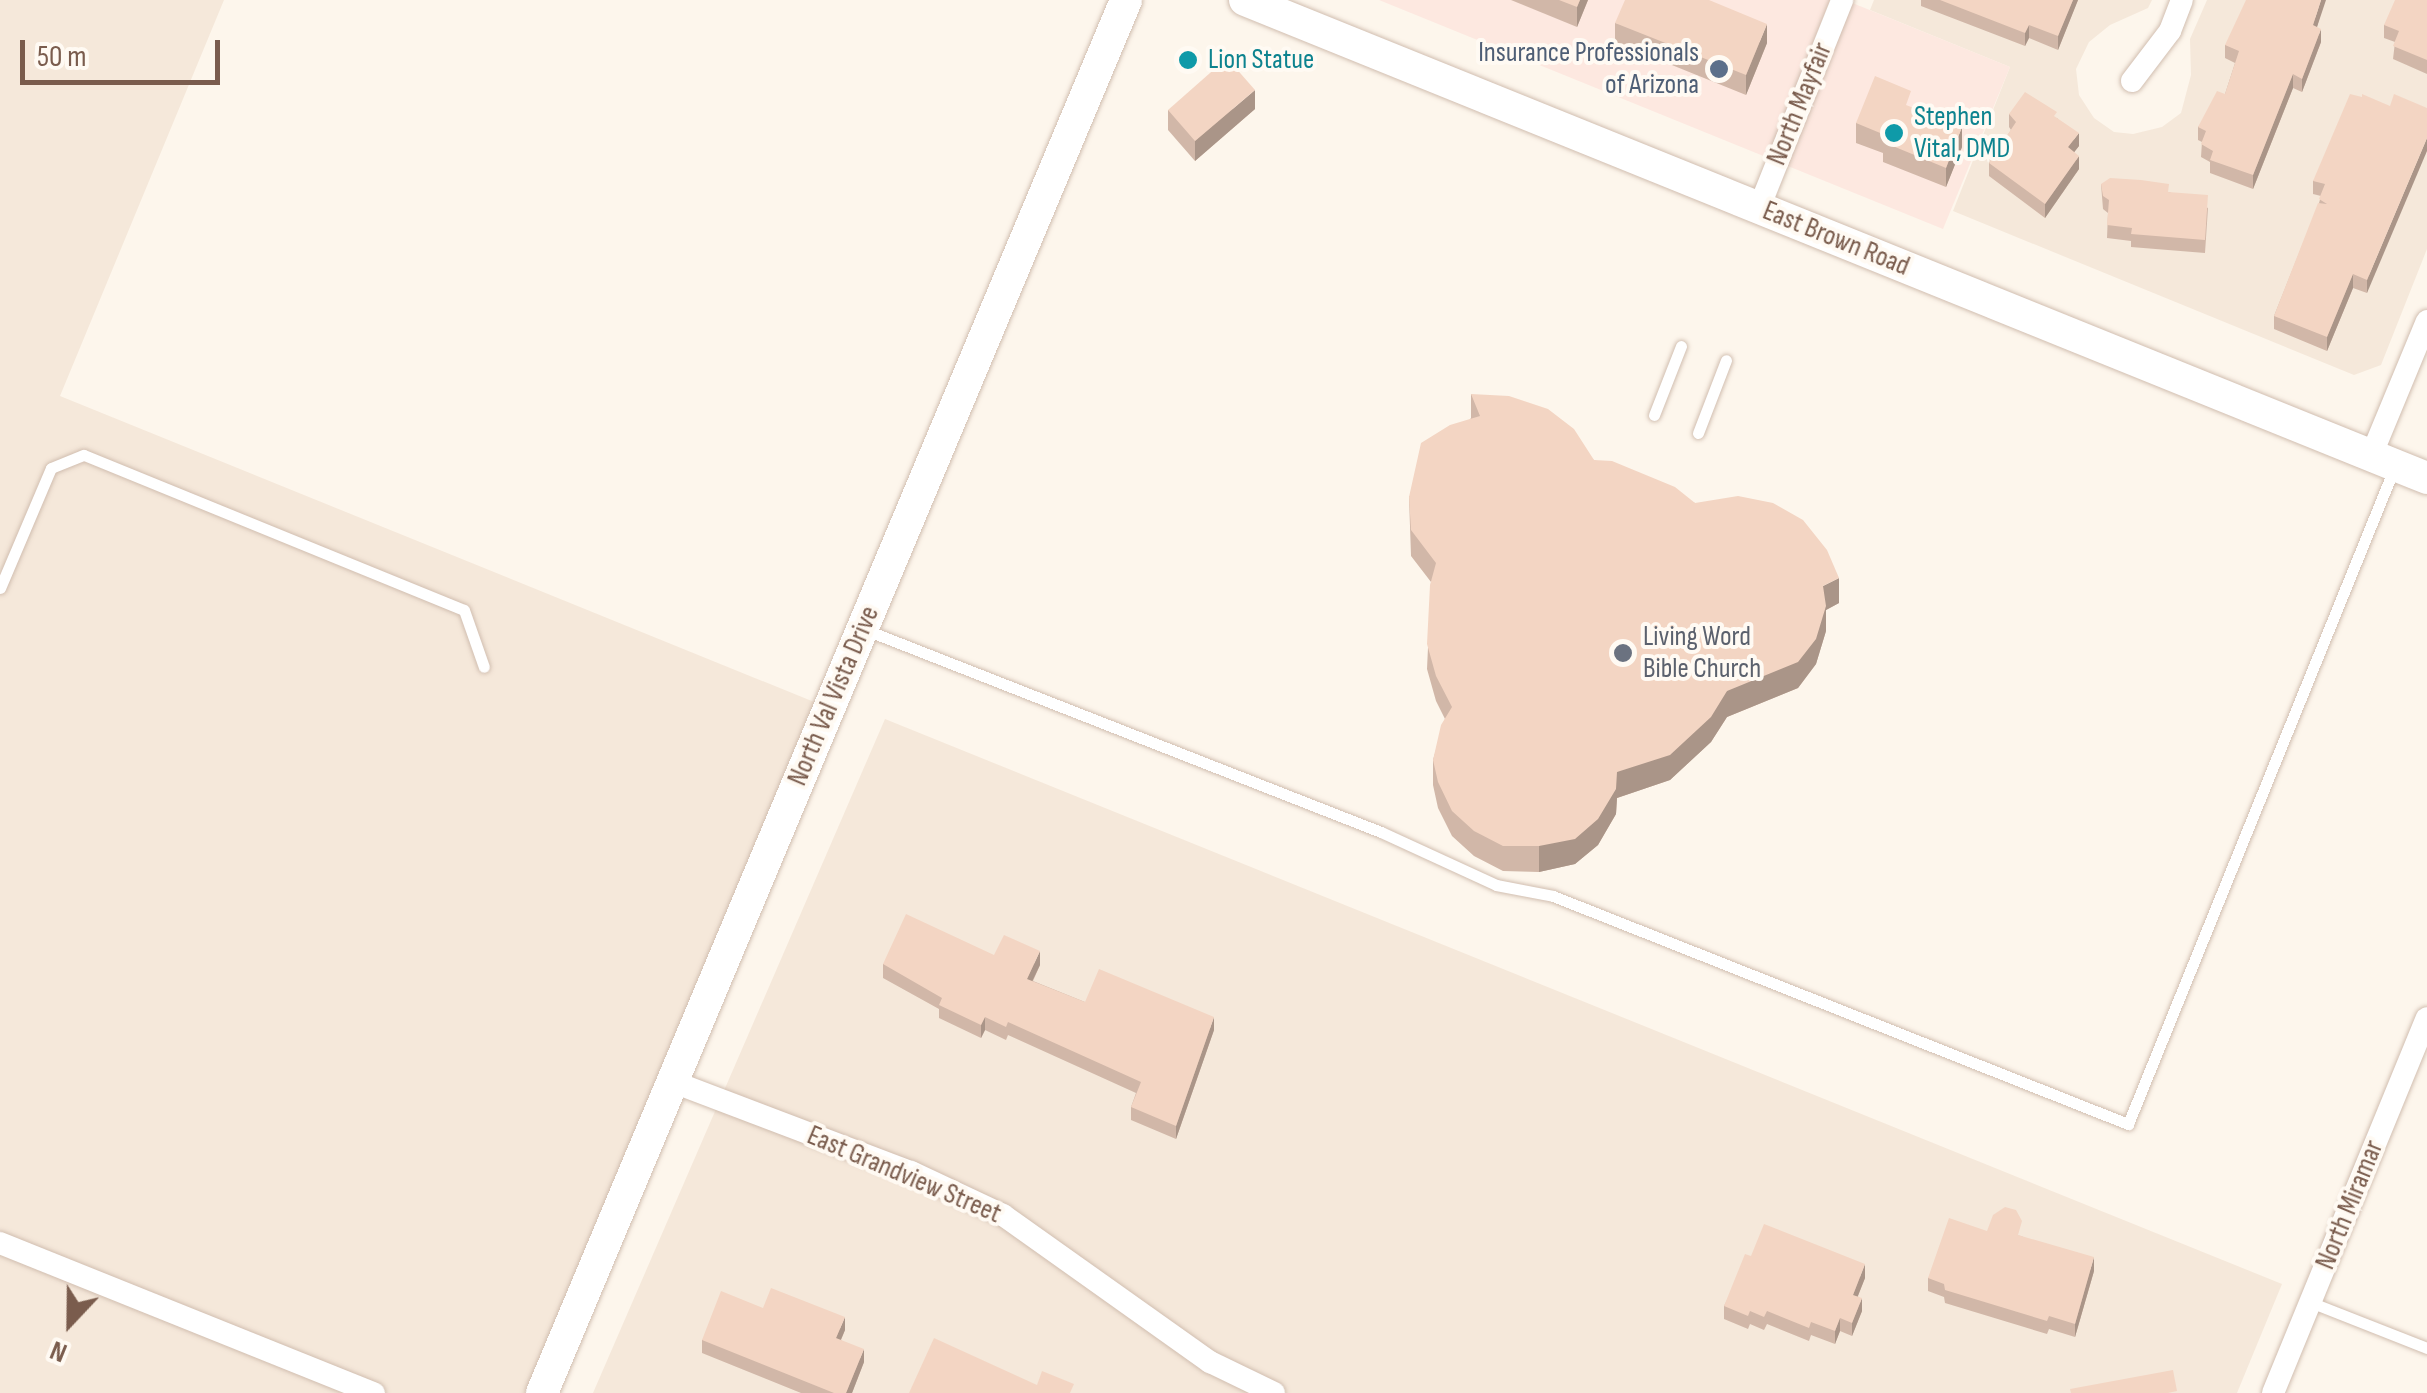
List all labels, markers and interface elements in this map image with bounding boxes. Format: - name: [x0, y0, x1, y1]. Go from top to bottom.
- scale bar: [25, 20, 225, 82]
- place label: Insurance Professionals of Arizona: [1478, 36, 1699, 102]
- street label: North Mayfair: [1760, 38, 1840, 170]
- text: 50 m: [37, 39, 86, 75]
- place label: Lion Statue: [1208, 43, 1314, 77]
- marker: Lion Statue: [1177, 49, 1199, 71]
- marker: Insurance Professionals of Arizona: [1708, 58, 1730, 80]
- place label: Stephen Vital, DMD: [1914, 100, 2010, 166]
- marker: Stephen Vital, DMD: [1883, 122, 1905, 144]
- street label: East Brown Road: [1758, 194, 1914, 284]
- street label: North Val Vista Drive: [781, 601, 887, 791]
- place label: Living Word Bible Church: [1643, 620, 1761, 686]
- marker: Living Word Bible Church: [1612, 642, 1634, 664]
- street label: East Grandview Street: [802, 1119, 1006, 1231]
- street label: North Miramar: [2309, 1136, 2391, 1274]
- north arrow: [20, 1273, 120, 1373]
- text: N: [45, 1333, 72, 1369]

